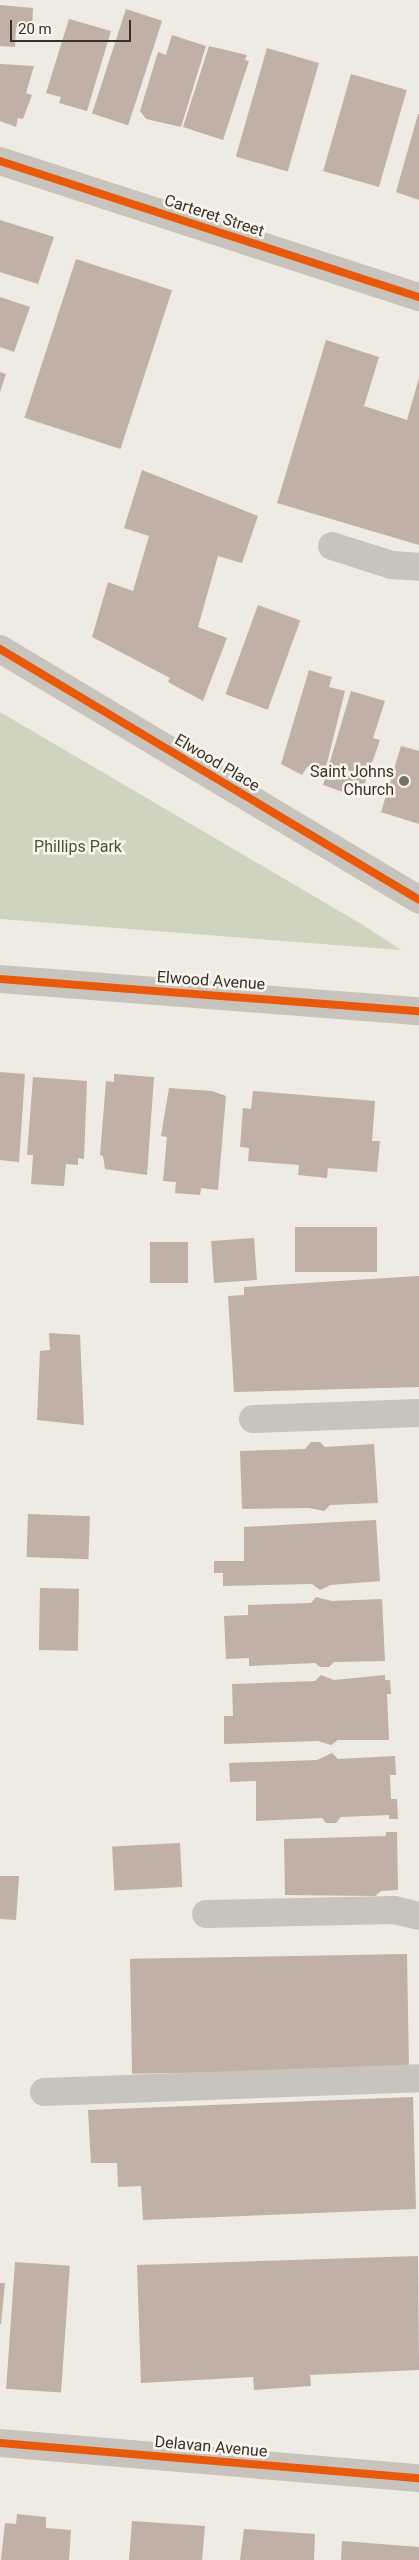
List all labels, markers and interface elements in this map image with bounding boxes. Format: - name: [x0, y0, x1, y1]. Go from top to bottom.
- scale bar: [12, 10, 134, 42]
- text: 20 m: [18, 20, 52, 38]
- street label: Carteret Street: [162, 191, 266, 241]
- street label: Elwood Place: [171, 730, 263, 796]
- place label: Saint Johns Church: [310, 762, 394, 800]
- marker: Saint Johns Church: [398, 775, 410, 787]
- park label: Phillips Park: [34, 837, 122, 857]
- street label: Elwood Avenue: [156, 968, 266, 994]
- street label: Delavan Avenue: [154, 2433, 268, 2461]

